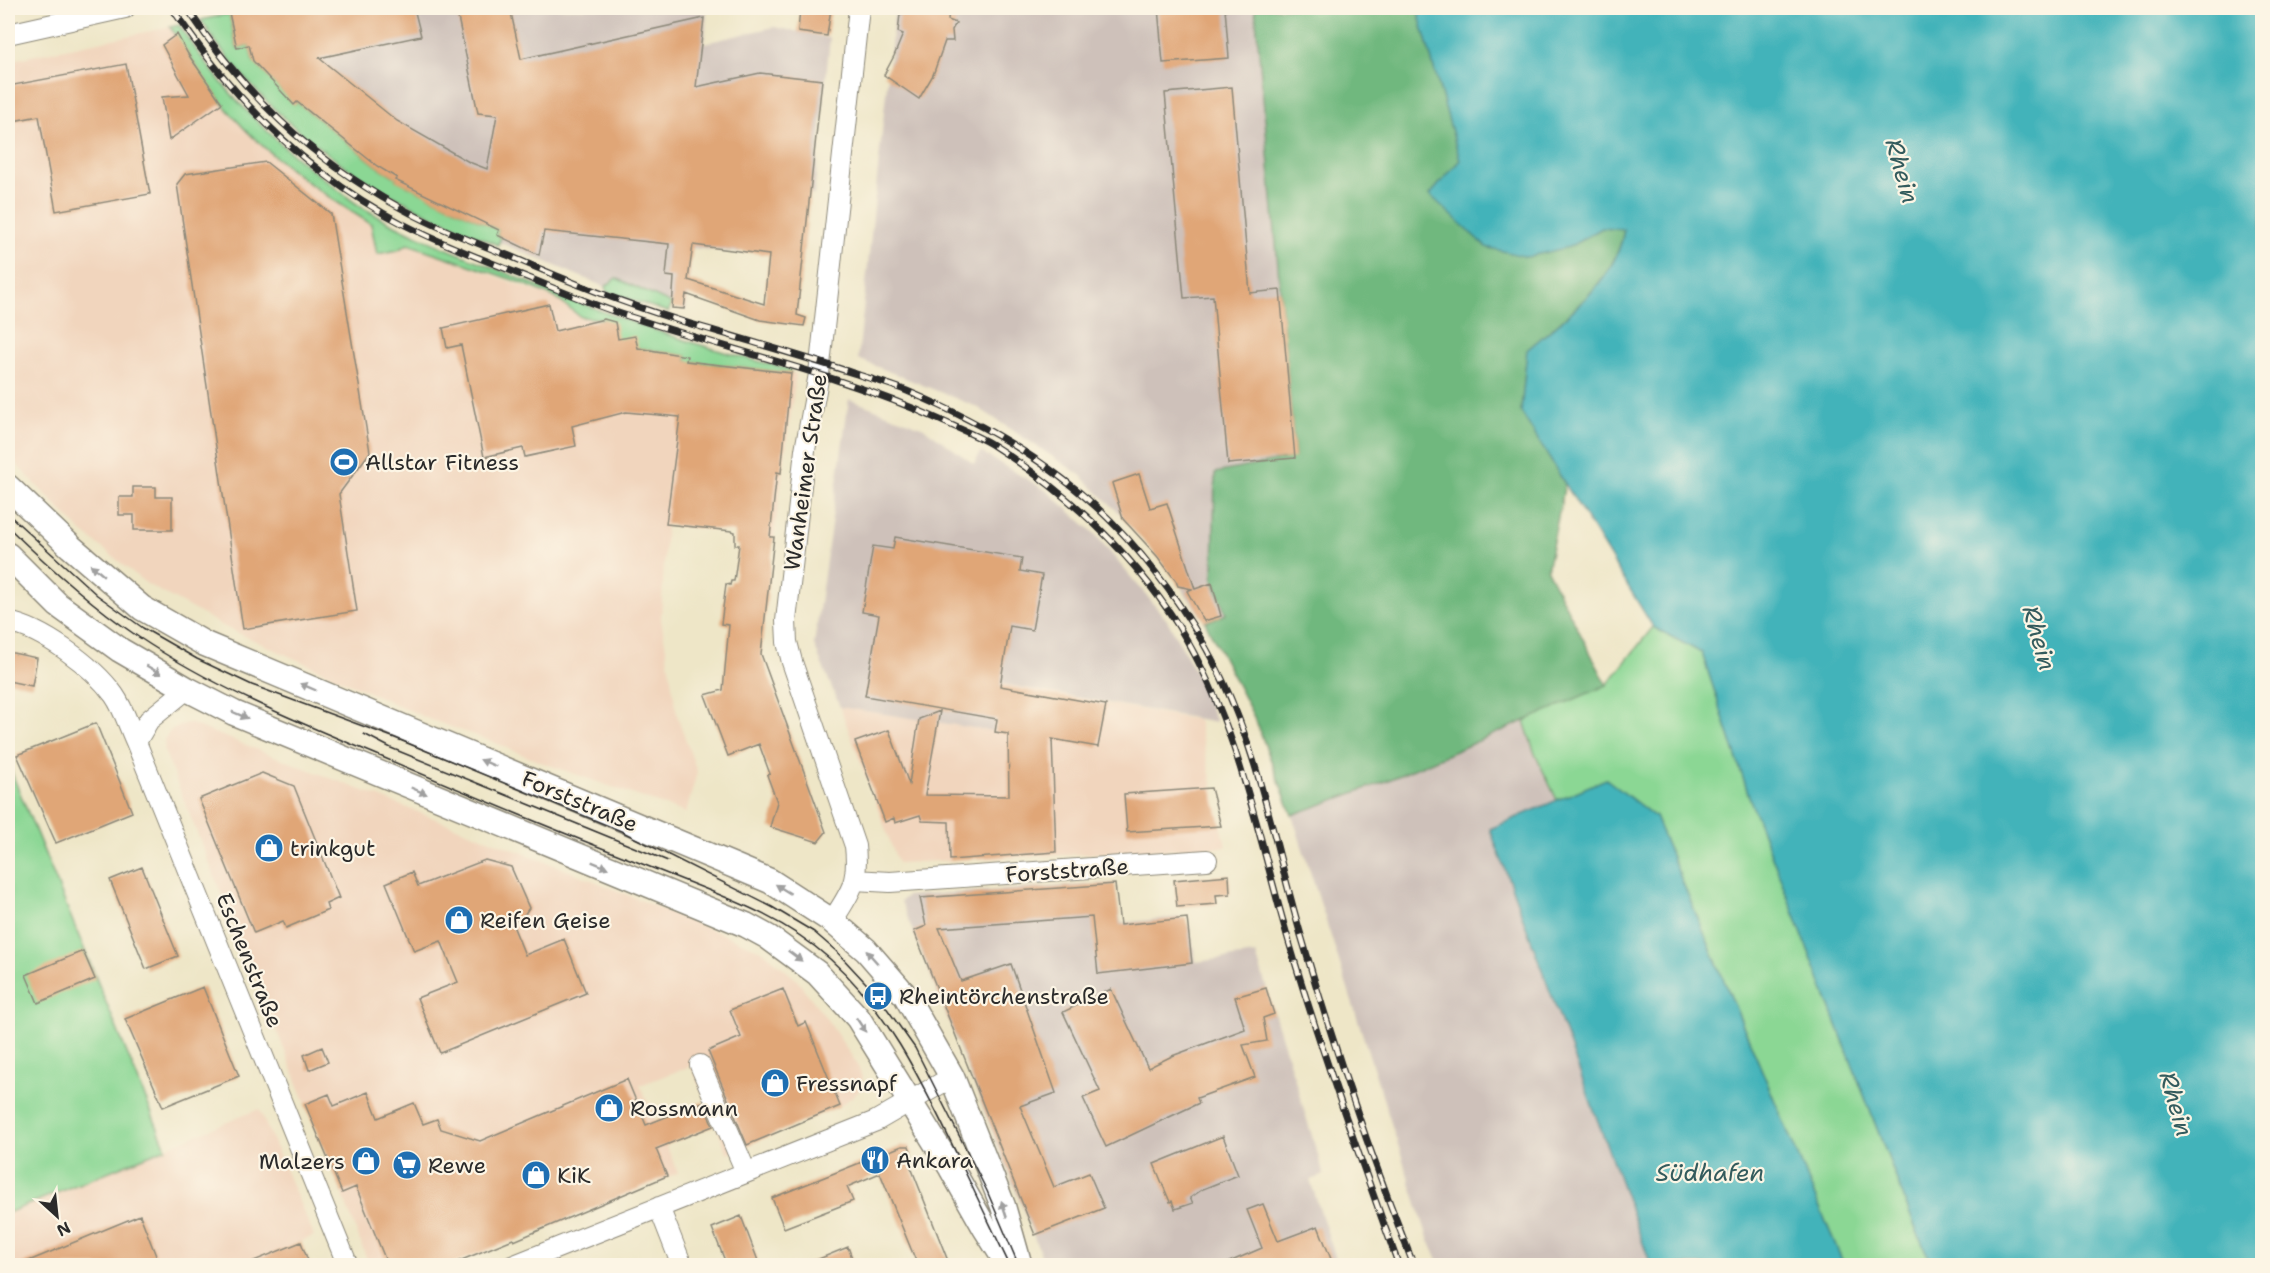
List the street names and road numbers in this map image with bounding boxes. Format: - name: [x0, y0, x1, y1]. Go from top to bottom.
- street label: Wanheimer Straße: [777, 372, 834, 572]
- street label: Forststraße: [517, 764, 642, 839]
- street label: Forststraße: [1004, 852, 1130, 889]
- street label: Eschenstraße: [209, 888, 290, 1032]

